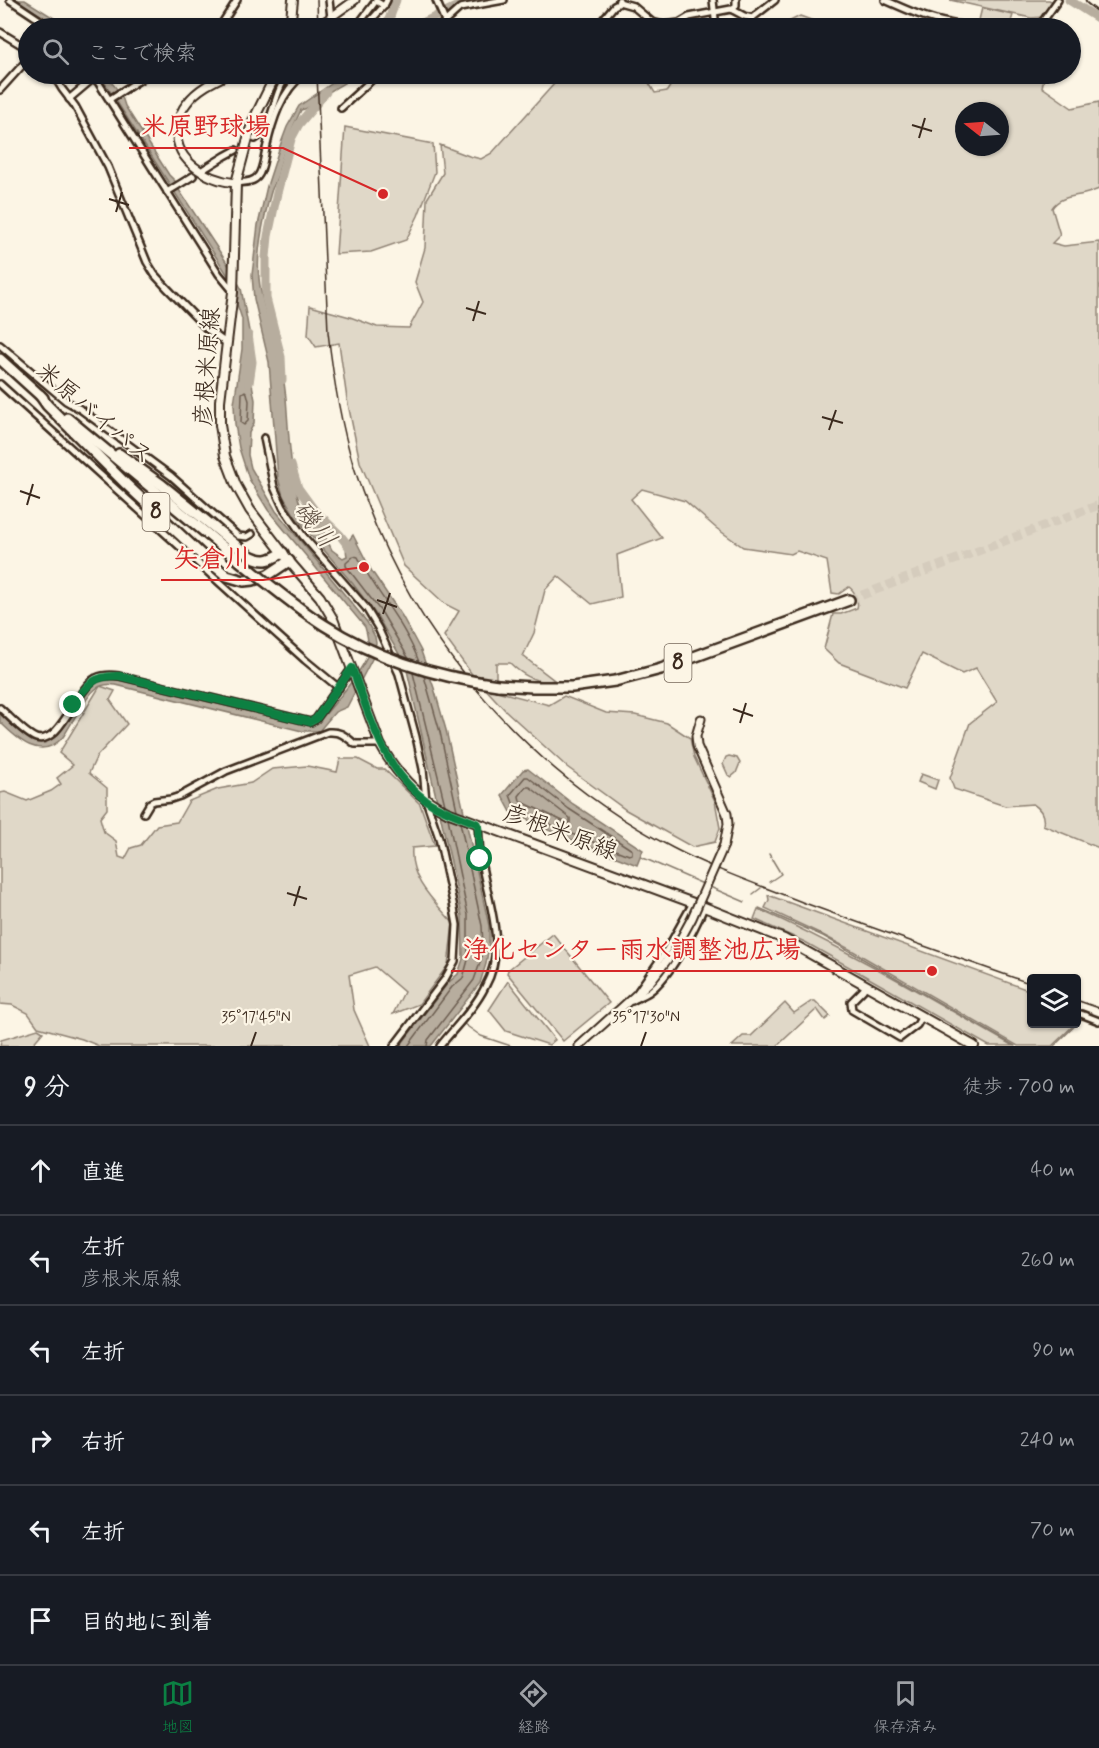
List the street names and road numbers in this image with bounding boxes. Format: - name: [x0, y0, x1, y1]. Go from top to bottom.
- street label: 彦根米原線: [188, 306, 228, 428]
- street label: 米原バイパス: [29, 356, 159, 472]
- road number: 8: [142, 493, 170, 531]
- road number: 8: [664, 644, 692, 682]
- street label: 彦根米原線: [498, 798, 622, 868]

